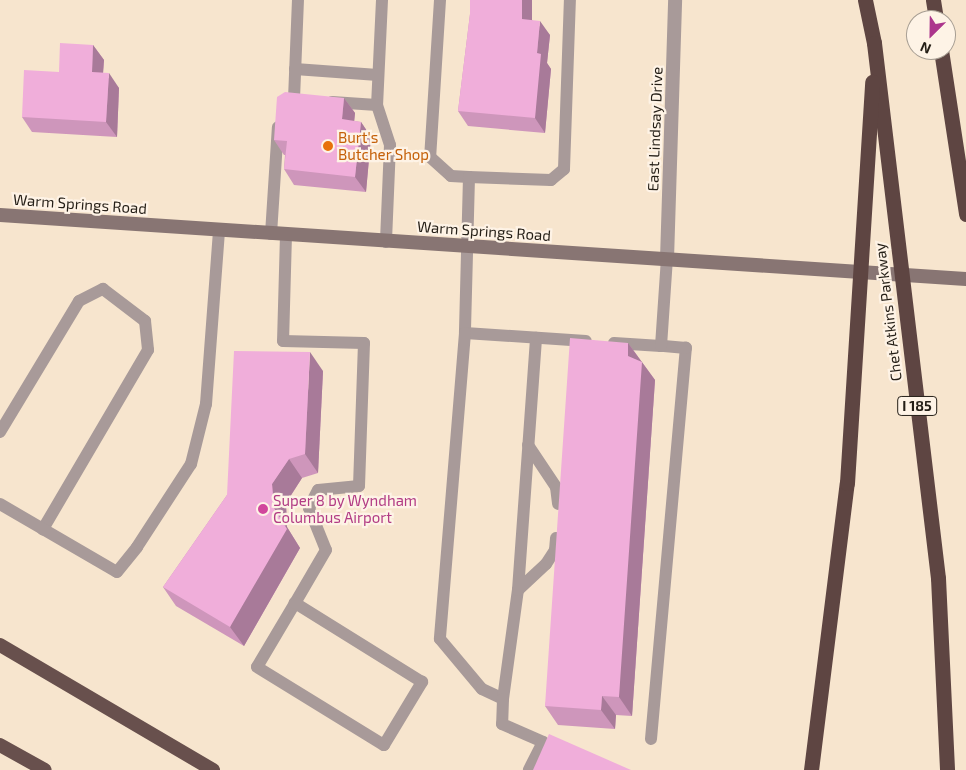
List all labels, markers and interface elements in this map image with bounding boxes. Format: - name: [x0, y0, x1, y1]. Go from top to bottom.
- north arrow: [906, 10, 956, 60]
- text: N: [917, 39, 933, 58]
- street label: East Lindsay Drive: [644, 66, 666, 192]
- place label: Burt's Butcher Shop: [338, 128, 429, 163]
- marker: Burt's Butcher Shop: [322, 140, 334, 152]
- street label: Warm Springs Road: [12, 190, 148, 218]
- street label: Warm Springs Road: [416, 217, 552, 245]
- street label: Chet Atkins Parkway: [871, 242, 905, 382]
- road number: I 185: [897, 394, 937, 418]
- place label: Super 8 by Wyndham Columbus Airport: [273, 491, 418, 526]
- marker: Super 8 by Wyndham Columbus Airport: [257, 503, 269, 515]

